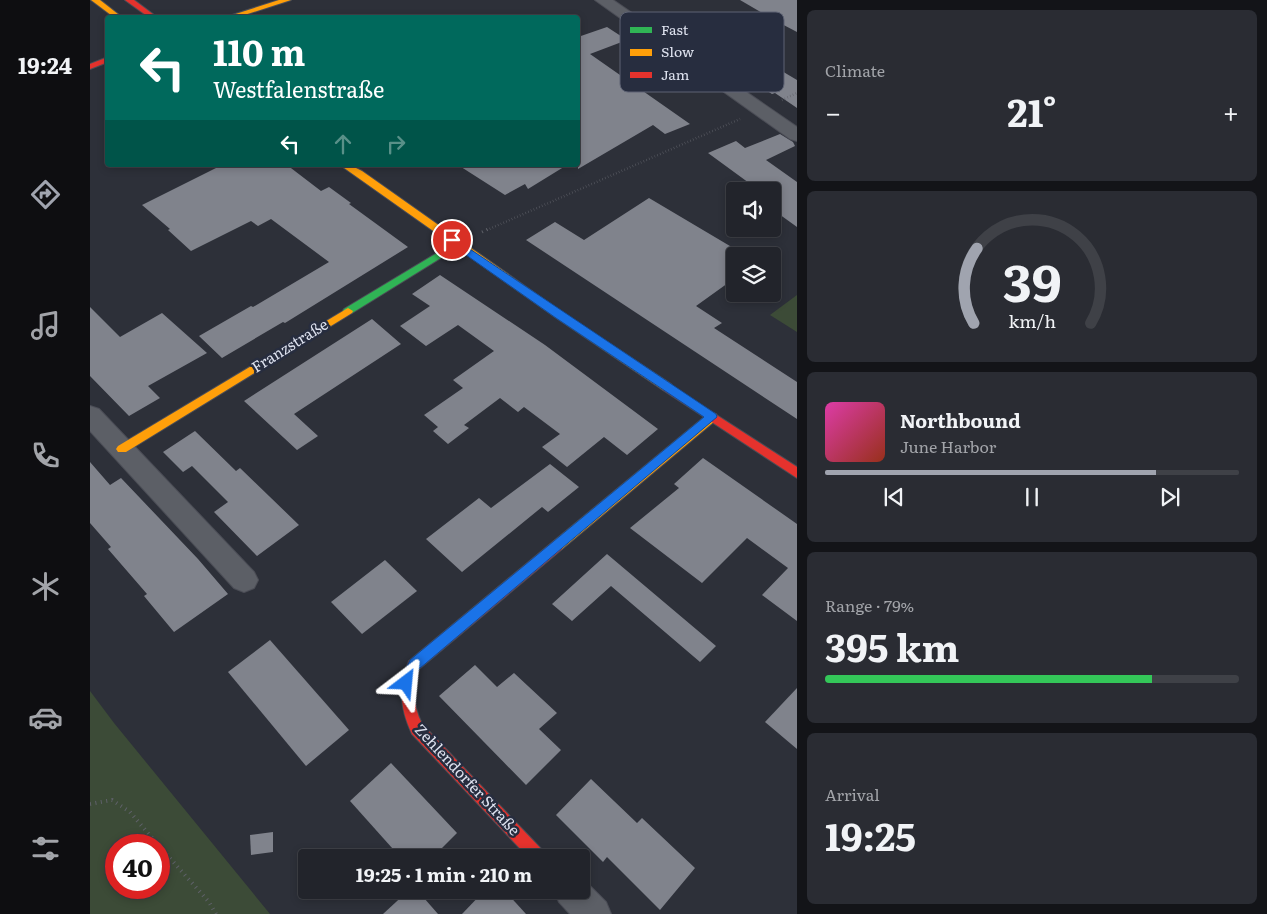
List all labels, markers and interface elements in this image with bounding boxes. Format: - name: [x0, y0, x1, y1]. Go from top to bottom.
- legend: [620, 12, 784, 92]
- text: Fast: [661, 19, 689, 39]
- text: 110 m: [213, 25, 305, 77]
- icon: left: [130, 35, 195, 100]
- text: Slow: [661, 41, 694, 61]
- text: 19:24: [18, 48, 72, 81]
- text: Climate: [825, 58, 885, 82]
- text: Jam: [661, 64, 690, 84]
- text: Westfalenstraße: [213, 72, 384, 105]
- text: 21°: [1007, 82, 1057, 139]
- text: −: [825, 90, 841, 132]
- text: +: [1223, 90, 1239, 132]
- icon: left: [276, 130, 304, 158]
- icon: ahead: [329, 130, 357, 158]
- icon: right: [382, 130, 410, 158]
- icon: directions: [28, 177, 63, 212]
- map controls: [726, 182, 781, 302]
- button: sound: [726, 182, 781, 237]
- pin: [431, 219, 473, 261]
- icon: arrive: [438, 226, 466, 254]
- text: 39: [1003, 241, 1061, 318]
- button: layers: [726, 247, 781, 302]
- text: km/h: [1008, 307, 1056, 334]
- icon: music: [28, 308, 63, 343]
- street label: Franzstraße: [246, 312, 332, 377]
- text: Northbound: [900, 406, 1021, 434]
- text: June Harbor: [900, 434, 996, 458]
- icon: phone: [28, 438, 63, 473]
- icon: previous: [880, 483, 908, 511]
- icon: pause: [1018, 483, 1046, 511]
- icon: next: [1156, 483, 1184, 511]
- icon: climate: [28, 569, 63, 604]
- text: Range · 79%: [825, 593, 914, 617]
- text: 395 km: [825, 617, 959, 674]
- position arrow: [379, 656, 431, 708]
- icon: car: [28, 700, 63, 735]
- street label: Zehlendorfer Straße: [410, 718, 526, 840]
- text: Arrival: [825, 782, 880, 806]
- text: 19:25: [825, 806, 916, 863]
- icon: filters: [28, 831, 63, 866]
- speed limit sign: 40: [105, 834, 170, 899]
- text: 19:25 · 1 min · 210 m: [356, 860, 532, 888]

